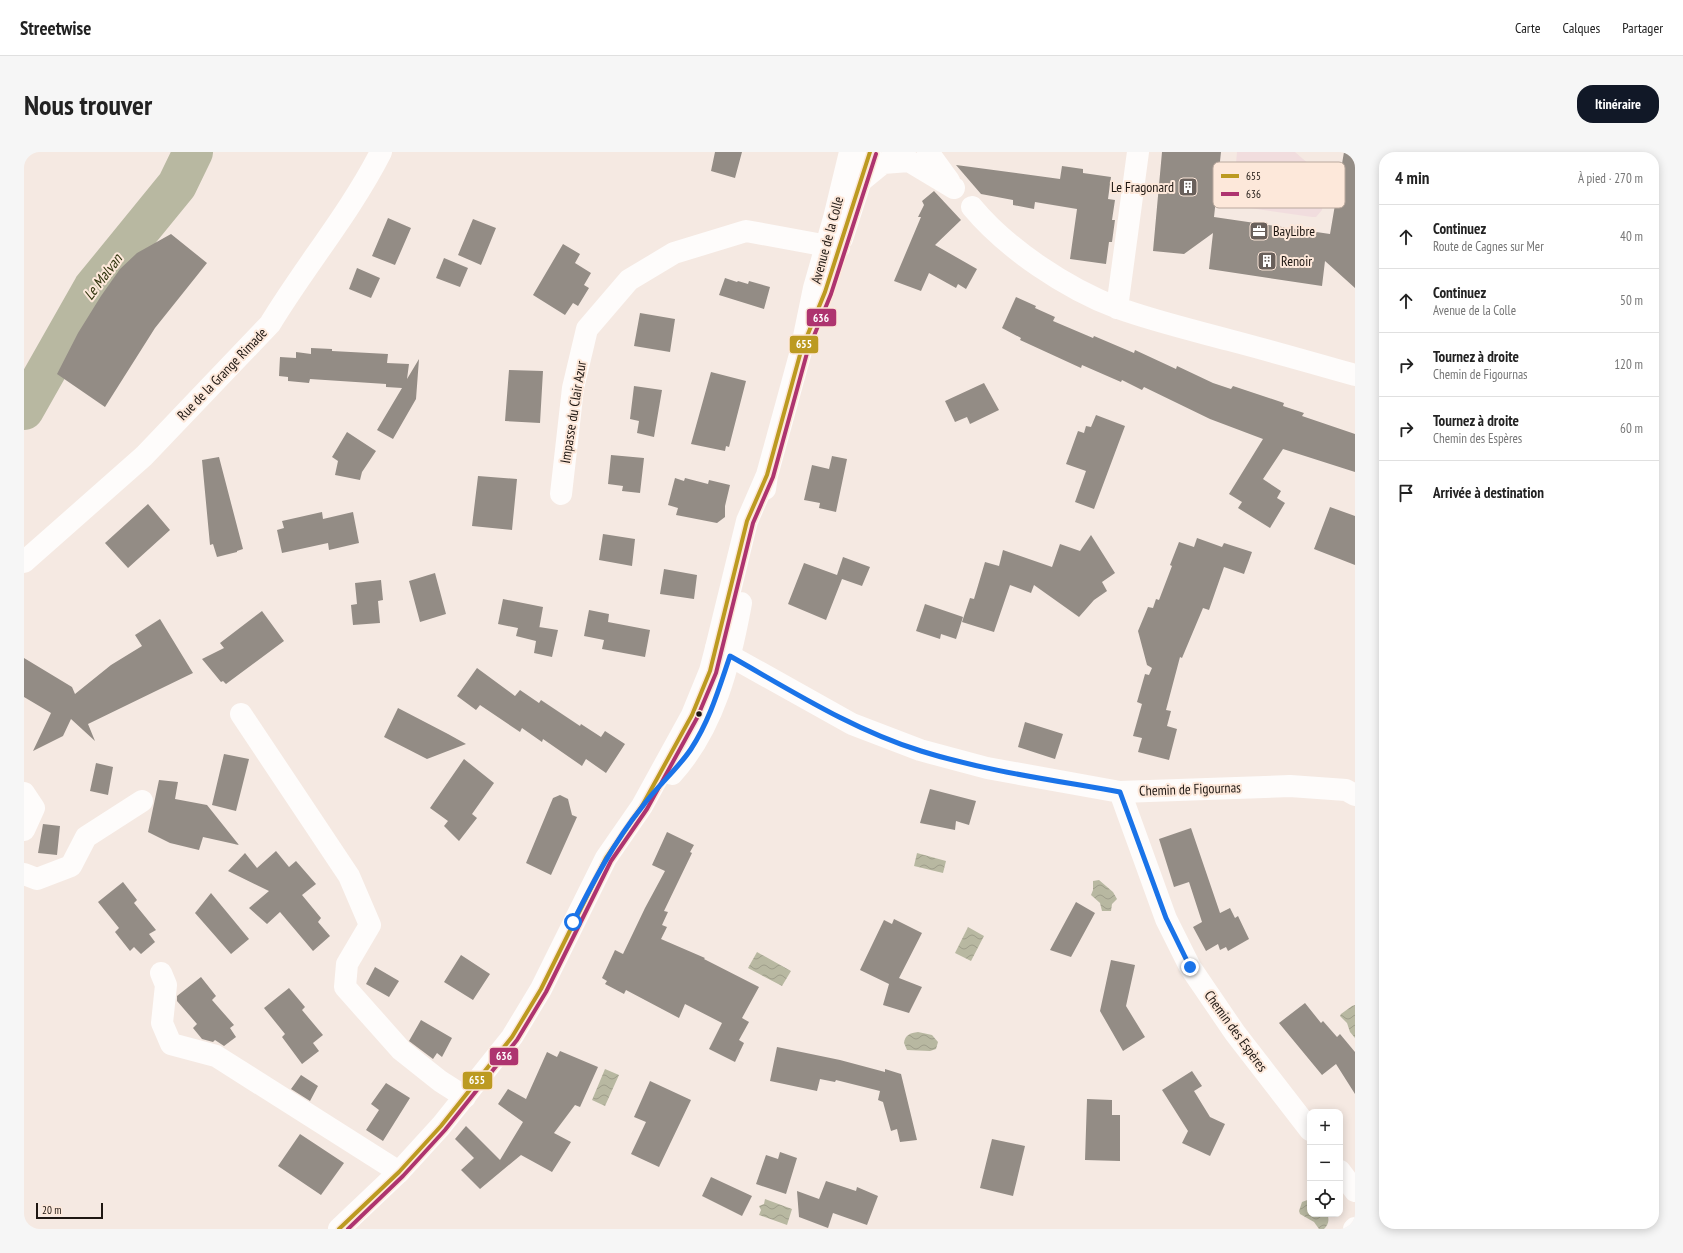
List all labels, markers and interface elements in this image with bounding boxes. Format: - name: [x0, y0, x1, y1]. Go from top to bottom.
- text: Streetwise: [20, 16, 91, 40]
- text: Carte: [1515, 19, 1540, 37]
- text: Calques: [1562, 19, 1600, 37]
- text: Partager: [1622, 19, 1663, 37]
- button: Itinéraire: [1577, 85, 1659, 123]
- text: Nous trouver: [24, 86, 152, 123]
- legend: [1213, 162, 1345, 208]
- text: 4 min: [1395, 167, 1429, 189]
- text: 655: [1246, 169, 1261, 183]
- text: À pied · 270 m: [1578, 170, 1643, 187]
- building icon: Le Fragonard: [1177, 176, 1199, 198]
- place label: Le Fragonard: [1111, 178, 1174, 196]
- text: 636: [1246, 187, 1261, 201]
- street label: Avenue de la Colle: [807, 194, 847, 286]
- text: Continuez: [1433, 219, 1486, 238]
- office icon: BayLibre: [1248, 220, 1270, 242]
- place label: BayLibre: [1273, 222, 1315, 240]
- icon: ahead: [1395, 226, 1417, 248]
- text: 40 m: [1620, 228, 1643, 245]
- text: Route de Cagnes sur Mer: [1433, 238, 1544, 255]
- water label: Le Malvan: [79, 249, 127, 303]
- building icon: Renoir: [1256, 250, 1278, 272]
- place label: Renoir: [1281, 252, 1312, 270]
- text: Continuez: [1433, 283, 1486, 302]
- icon: ahead: [1395, 290, 1417, 312]
- text: 50 m: [1620, 292, 1643, 309]
- text: Avenue de la Colle: [1433, 302, 1516, 319]
- line badge: 636: [806, 308, 837, 327]
- text: 636: [813, 311, 829, 325]
- street label: Rue de la Grange Rimade: [173, 324, 271, 424]
- line badge: 655: [789, 335, 819, 354]
- text: 655: [796, 337, 812, 351]
- text: Tournez à droite: [1433, 347, 1519, 366]
- icon: right: [1395, 354, 1417, 376]
- text: 120 m: [1614, 356, 1643, 373]
- street label: Impasse du Clair Azur: [556, 359, 590, 465]
- text: Chemin de Figournas: [1433, 366, 1527, 383]
- text: Tournez à droite: [1433, 411, 1519, 430]
- icon: right: [1395, 418, 1417, 440]
- text: 60 m: [1620, 420, 1643, 437]
- text: Chemin des Espères: [1433, 430, 1522, 447]
- icon: arrive: [1395, 482, 1417, 504]
- text: Arrivée à destination: [1433, 483, 1544, 502]
- unlabelled marker: [694, 709, 704, 719]
- street label: Chemin de Figournas: [1139, 778, 1241, 800]
- route start: [564, 913, 582, 931]
- route end: [1181, 958, 1199, 976]
- street label: Chemin des Espères: [1200, 987, 1272, 1075]
- line badge: 636: [489, 1047, 519, 1066]
- text: 636: [496, 1049, 512, 1063]
- line badge: 655: [462, 1071, 493, 1090]
- text: 655: [469, 1073, 485, 1087]
- map controls: [1307, 1109, 1343, 1217]
- button: +: [1307, 1109, 1343, 1145]
- button: −: [1307, 1145, 1343, 1181]
- button: locate: [1307, 1181, 1343, 1217]
- scale bar: [36, 1201, 103, 1220]
- text: 20 m: [42, 1203, 61, 1217]

